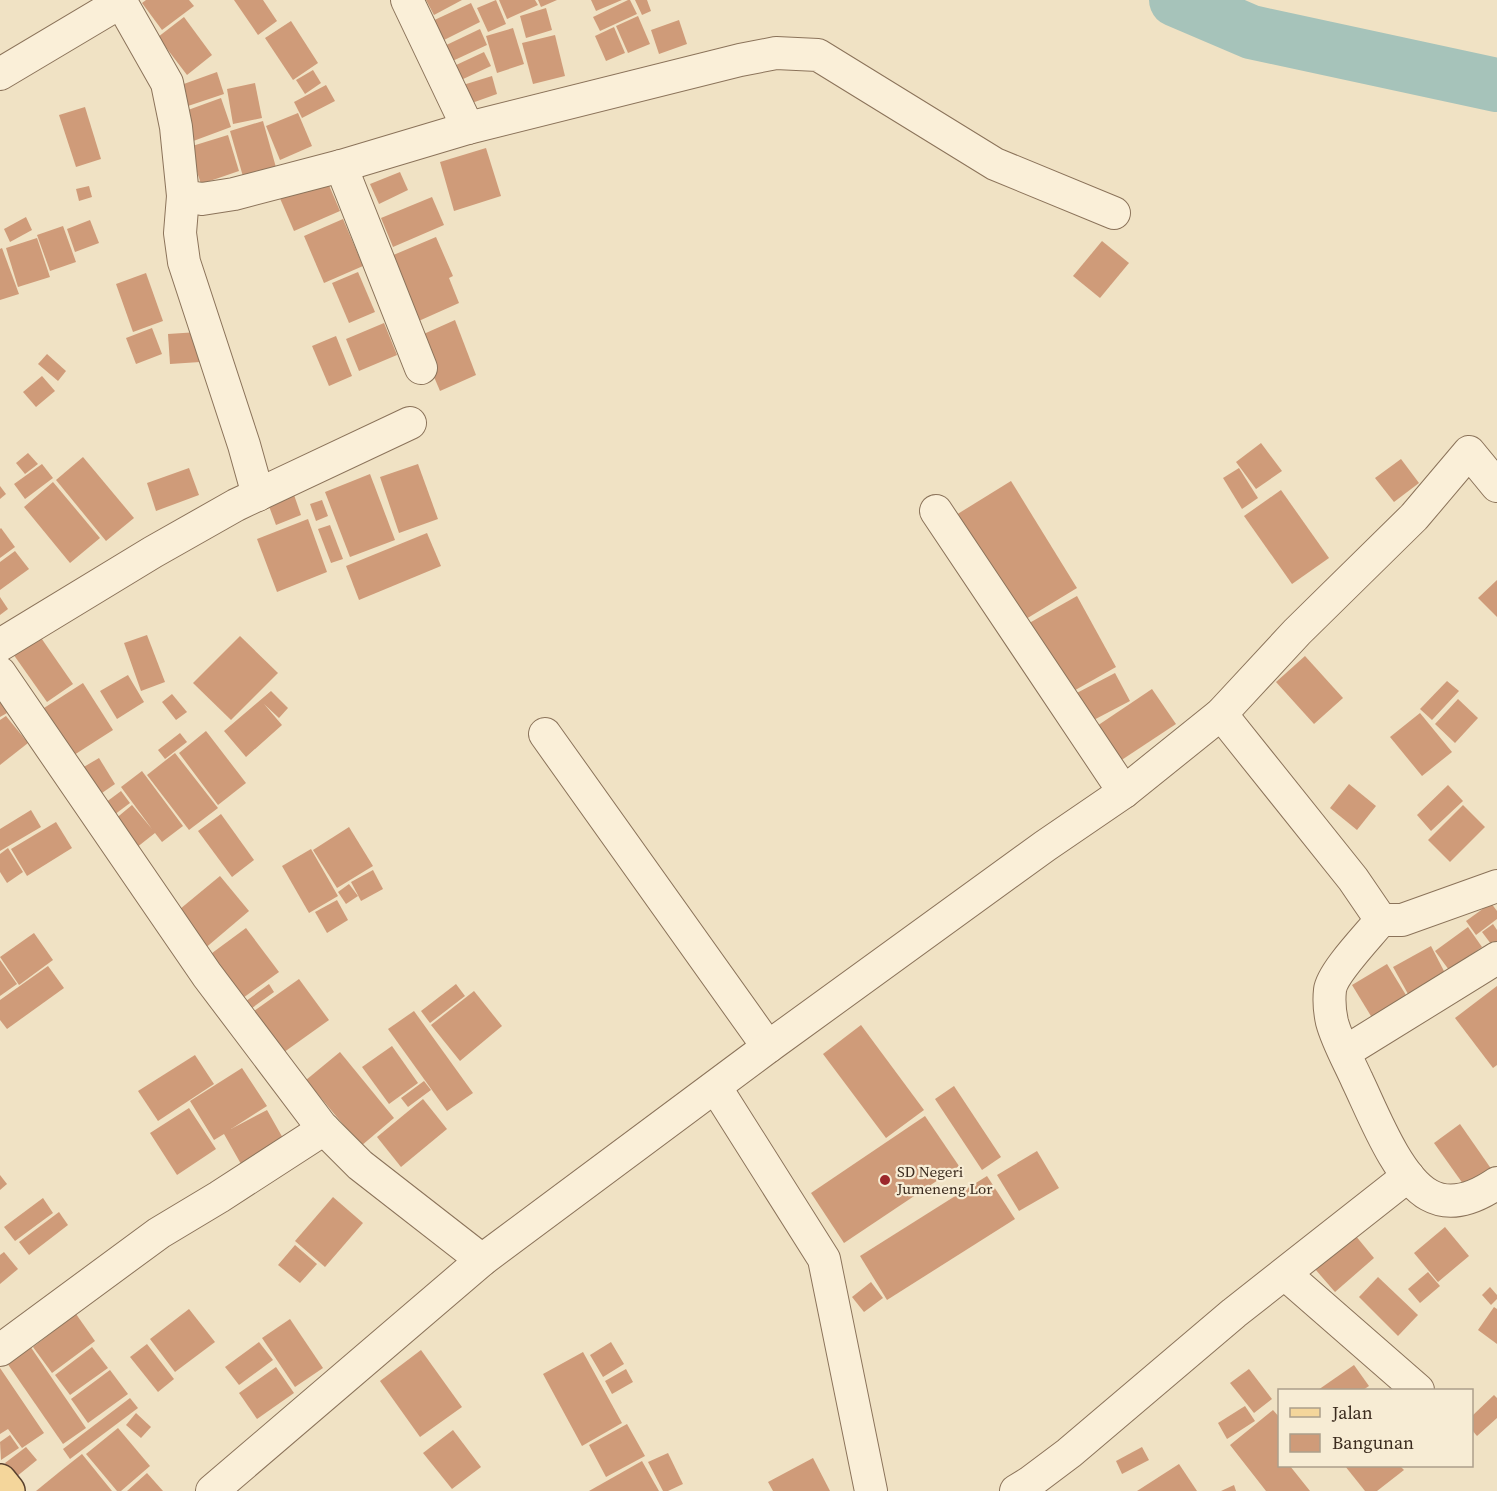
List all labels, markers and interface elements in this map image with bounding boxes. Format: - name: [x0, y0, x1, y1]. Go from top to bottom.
- place label: SD Negeri Jumeneng Lor: [896, 1161, 993, 1199]
- marker: SD Negeri Jumeneng Lor: [878, 1173, 892, 1187]
- legend: [1278, 1389, 1473, 1467]
- text: Jalan: [1331, 1400, 1373, 1425]
- text: Bangunan: [1332, 1430, 1414, 1455]

